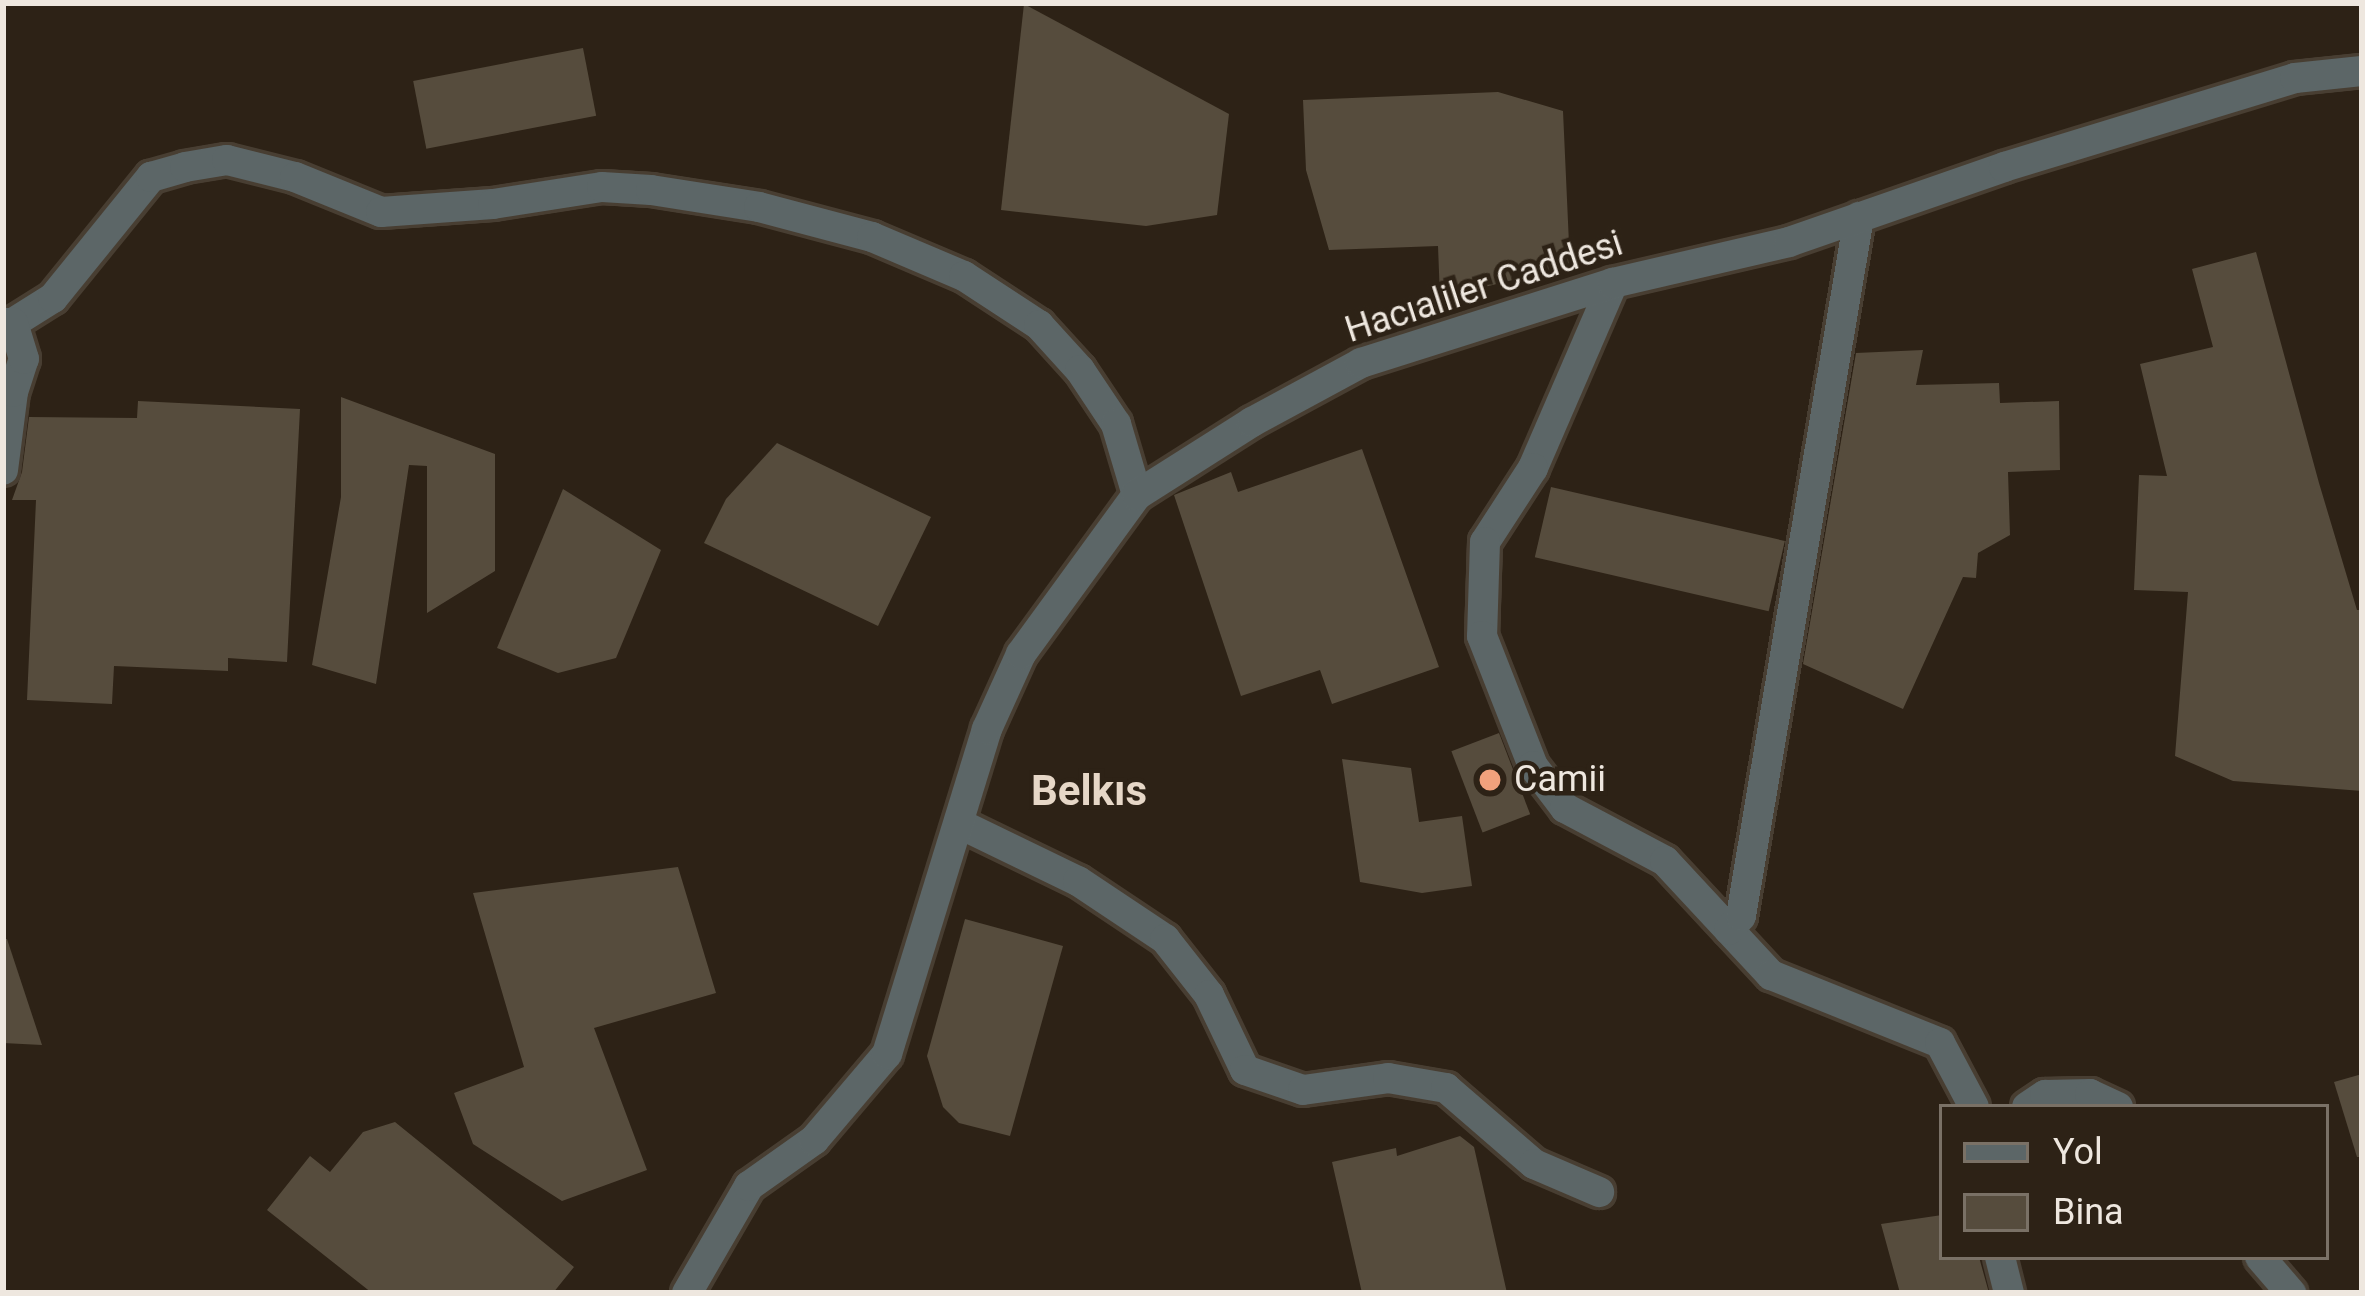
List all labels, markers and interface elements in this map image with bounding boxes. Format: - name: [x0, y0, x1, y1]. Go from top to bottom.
- street label: Hacıaliler Caddesi: [1340, 222, 1628, 352]
- place label: Camii: [1514, 758, 1606, 802]
- district label: Belkıs: [1031, 766, 1147, 816]
- marker: Camii: [1477, 767, 1503, 793]
- legend: [1939, 1104, 2329, 1260]
- text: Yol: [2053, 1131, 2103, 1173]
- text: Bina: [2053, 1191, 2124, 1233]

